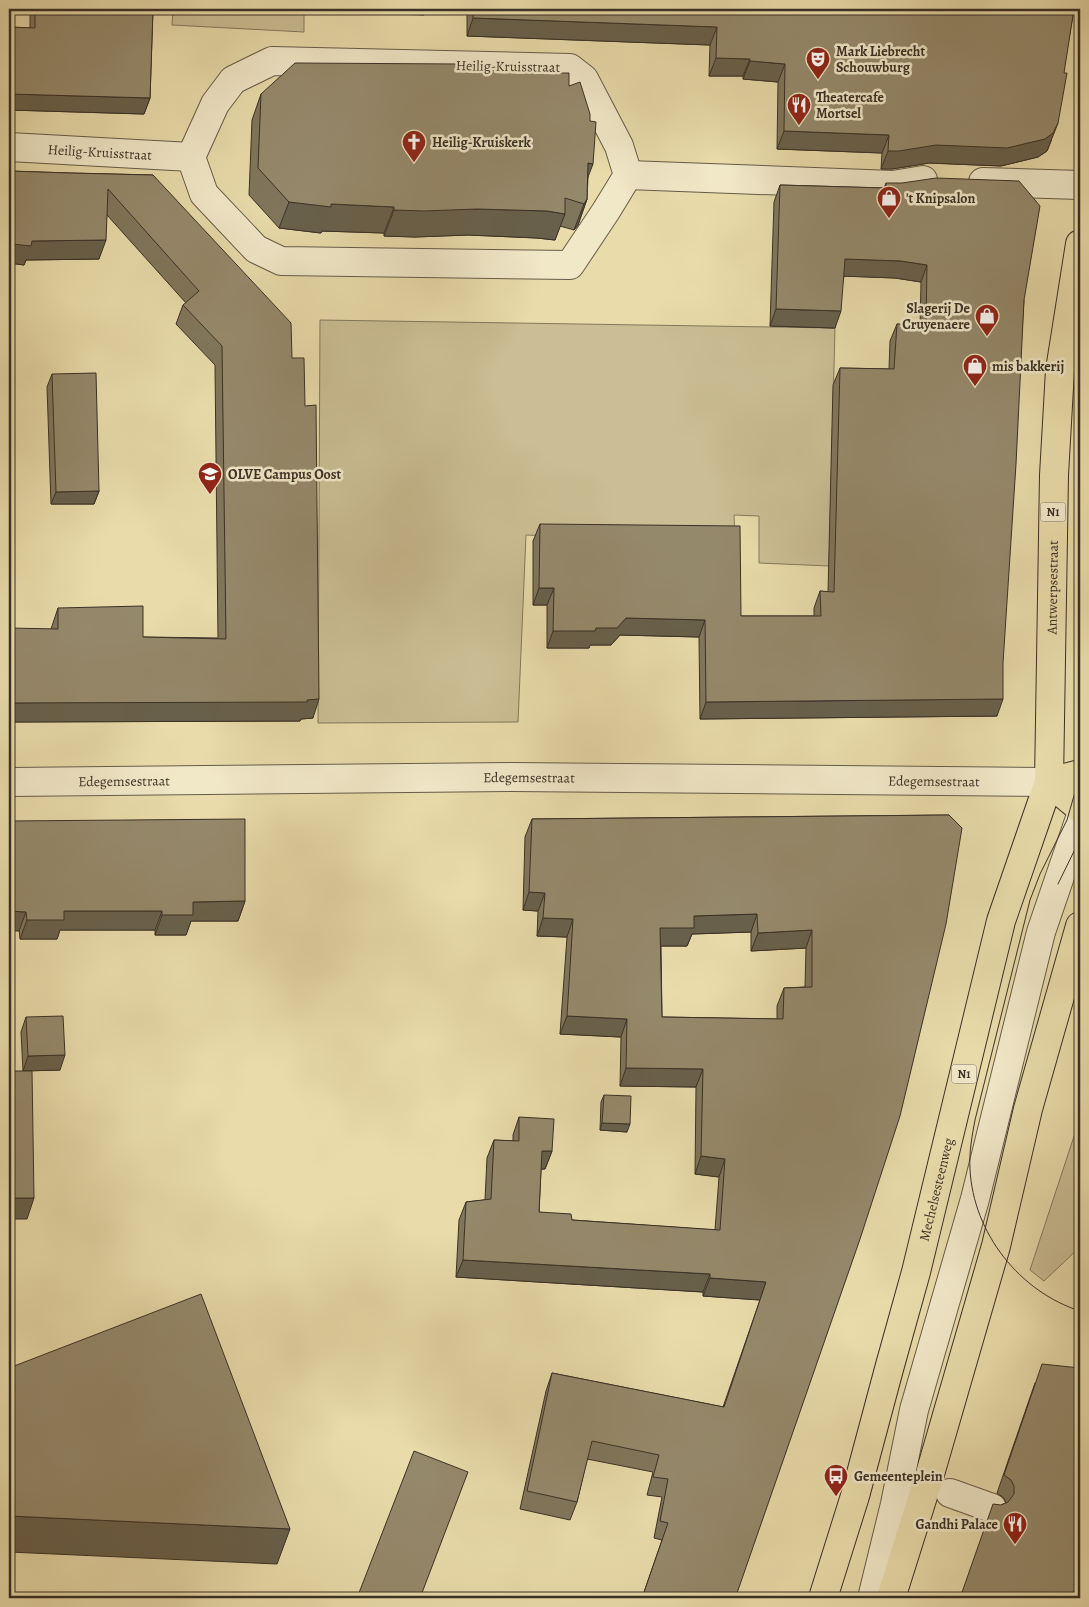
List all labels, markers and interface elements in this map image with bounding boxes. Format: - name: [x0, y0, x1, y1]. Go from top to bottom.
- place label: Mark Liebrecht Schouwburg: [836, 42, 925, 77]
- theatre icon: Mark Liebrecht Schouwburg: [805, 46, 831, 80]
- street label: Heilig-Kruisstraat: [456, 56, 561, 77]
- place label: Theatercafe Mortsel: [816, 88, 885, 123]
- restaurant icon: Theatercafe Mortsel: [786, 92, 812, 126]
- church icon: Heilig-Kruiskerk: [401, 129, 427, 163]
- place label: Heilig-Kruiskerk: [432, 133, 532, 152]
- street label: Heilig-Kruisstraat: [47, 140, 153, 165]
- shop icon: 't Knipsalon: [876, 185, 902, 219]
- place label: 't Knipsalon: [906, 189, 976, 208]
- place label: Slagerij De Cruyenaere: [902, 299, 971, 334]
- shop icon: Slagerij De Cruyenaere: [974, 303, 1000, 337]
- shop icon: mis bakkerij: [962, 353, 988, 387]
- place label: mis bakkerij: [992, 357, 1064, 376]
- school or university icon: OLVE Campus Oost: [197, 461, 223, 495]
- place label: OLVE Campus Oost: [228, 465, 341, 484]
- road number: N1: [1040, 502, 1066, 522]
- street label: Antwerpsestraat: [1042, 540, 1063, 635]
- street label: Edegemsestraat: [483, 768, 575, 788]
- street label: Edegemsestraat: [78, 771, 170, 791]
- street label: Edegemsestraat: [888, 772, 980, 791]
- road number: N1: [952, 1064, 976, 1084]
- street label: Mechelsesteenweg: [915, 1136, 958, 1243]
- bus stop icon: Gemeenteplein: [823, 1463, 849, 1497]
- place label: Gemeenteplein: [854, 1467, 943, 1486]
- restaurant icon: Gandhi Palace: [1002, 1511, 1028, 1545]
- place label: Gandhi Palace: [915, 1515, 999, 1534]

